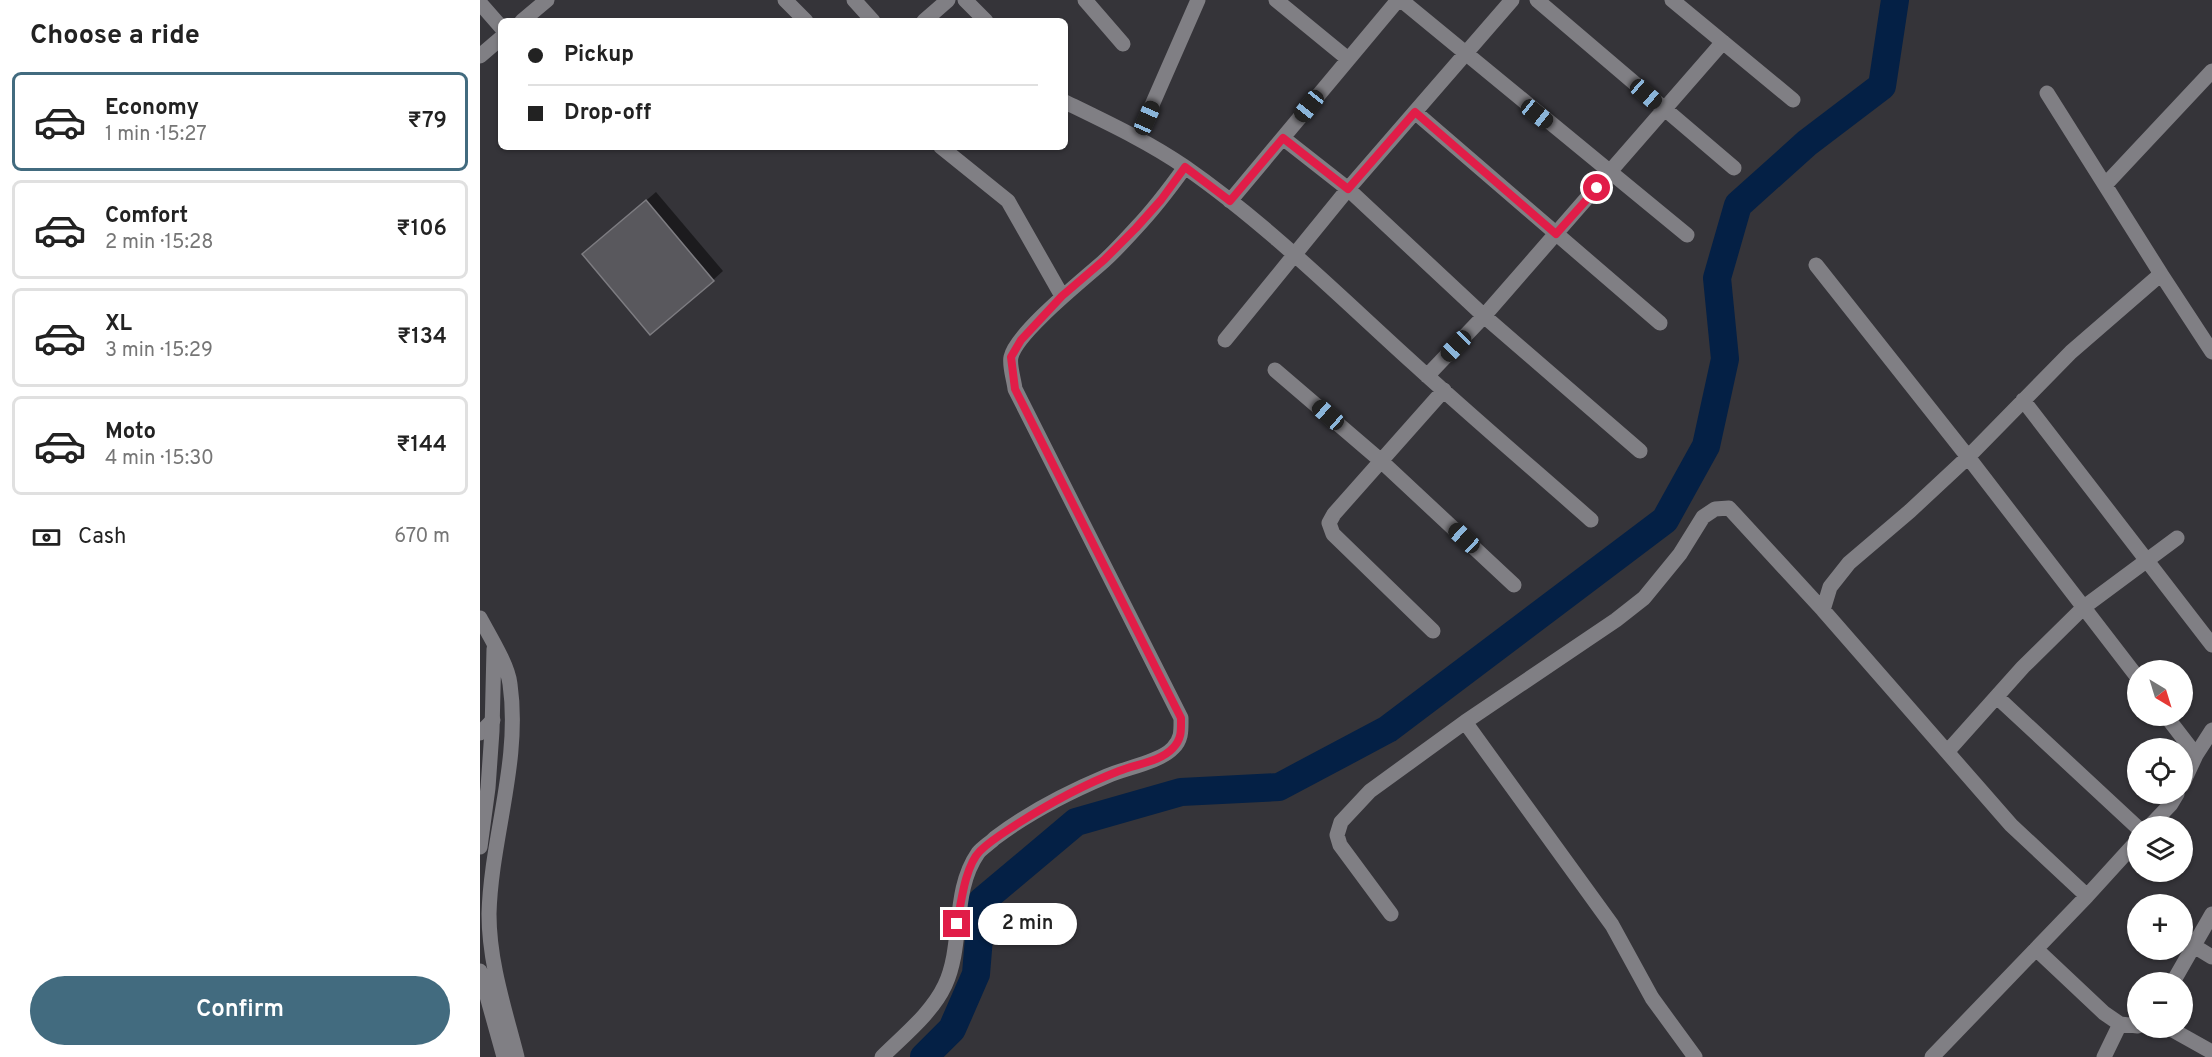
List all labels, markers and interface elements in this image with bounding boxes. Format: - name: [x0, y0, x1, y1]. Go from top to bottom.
- text: Choose a ride: [30, 19, 200, 53]
- text: Pickup: [564, 42, 634, 69]
- car: [1627, 75, 1665, 113]
- car: [1291, 86, 1327, 126]
- icon: car: [33, 95, 87, 149]
- text: Economy: [105, 95, 199, 122]
- car: [1517, 96, 1557, 132]
- car: [1131, 98, 1163, 138]
- text: Drop-off: [564, 100, 651, 127]
- text: ₹79: [408, 108, 447, 135]
- text: 1 min · 15:27: [105, 122, 207, 148]
- route start: [1583, 174, 1610, 201]
- icon: car: [33, 203, 87, 257]
- text: Comfort: [105, 203, 188, 230]
- text: ₹106: [396, 216, 447, 243]
- text: 2 min · 15:28: [105, 230, 213, 256]
- icon: car: [33, 311, 87, 365]
- text: XL: [105, 311, 132, 338]
- text: ₹134: [397, 324, 447, 351]
- car: [1437, 327, 1475, 365]
- text: 3 min · 15:29: [105, 338, 213, 364]
- car: [1309, 396, 1347, 434]
- icon: car: [33, 419, 87, 473]
- text: Moto: [105, 419, 156, 446]
- text: ₹144: [396, 432, 447, 459]
- text: 4 min · 15:30: [105, 446, 214, 472]
- car: [1445, 519, 1483, 557]
- icon: cash: [30, 521, 63, 554]
- text: Cash: [78, 524, 127, 551]
- text: 670 m: [394, 524, 450, 550]
- north arrow: [2127, 660, 2193, 726]
- map controls: [2127, 660, 2193, 1038]
- button: locate: [2127, 738, 2193, 804]
- button: layers: [2127, 816, 2193, 882]
- button: +: [2127, 894, 2193, 960]
- callout: 2 min: [978, 903, 1077, 945]
- route end: [943, 910, 970, 937]
- text: 2 min: [1002, 911, 1053, 937]
- button: −: [2127, 972, 2193, 1038]
- button: Confirm: [30, 976, 450, 1045]

